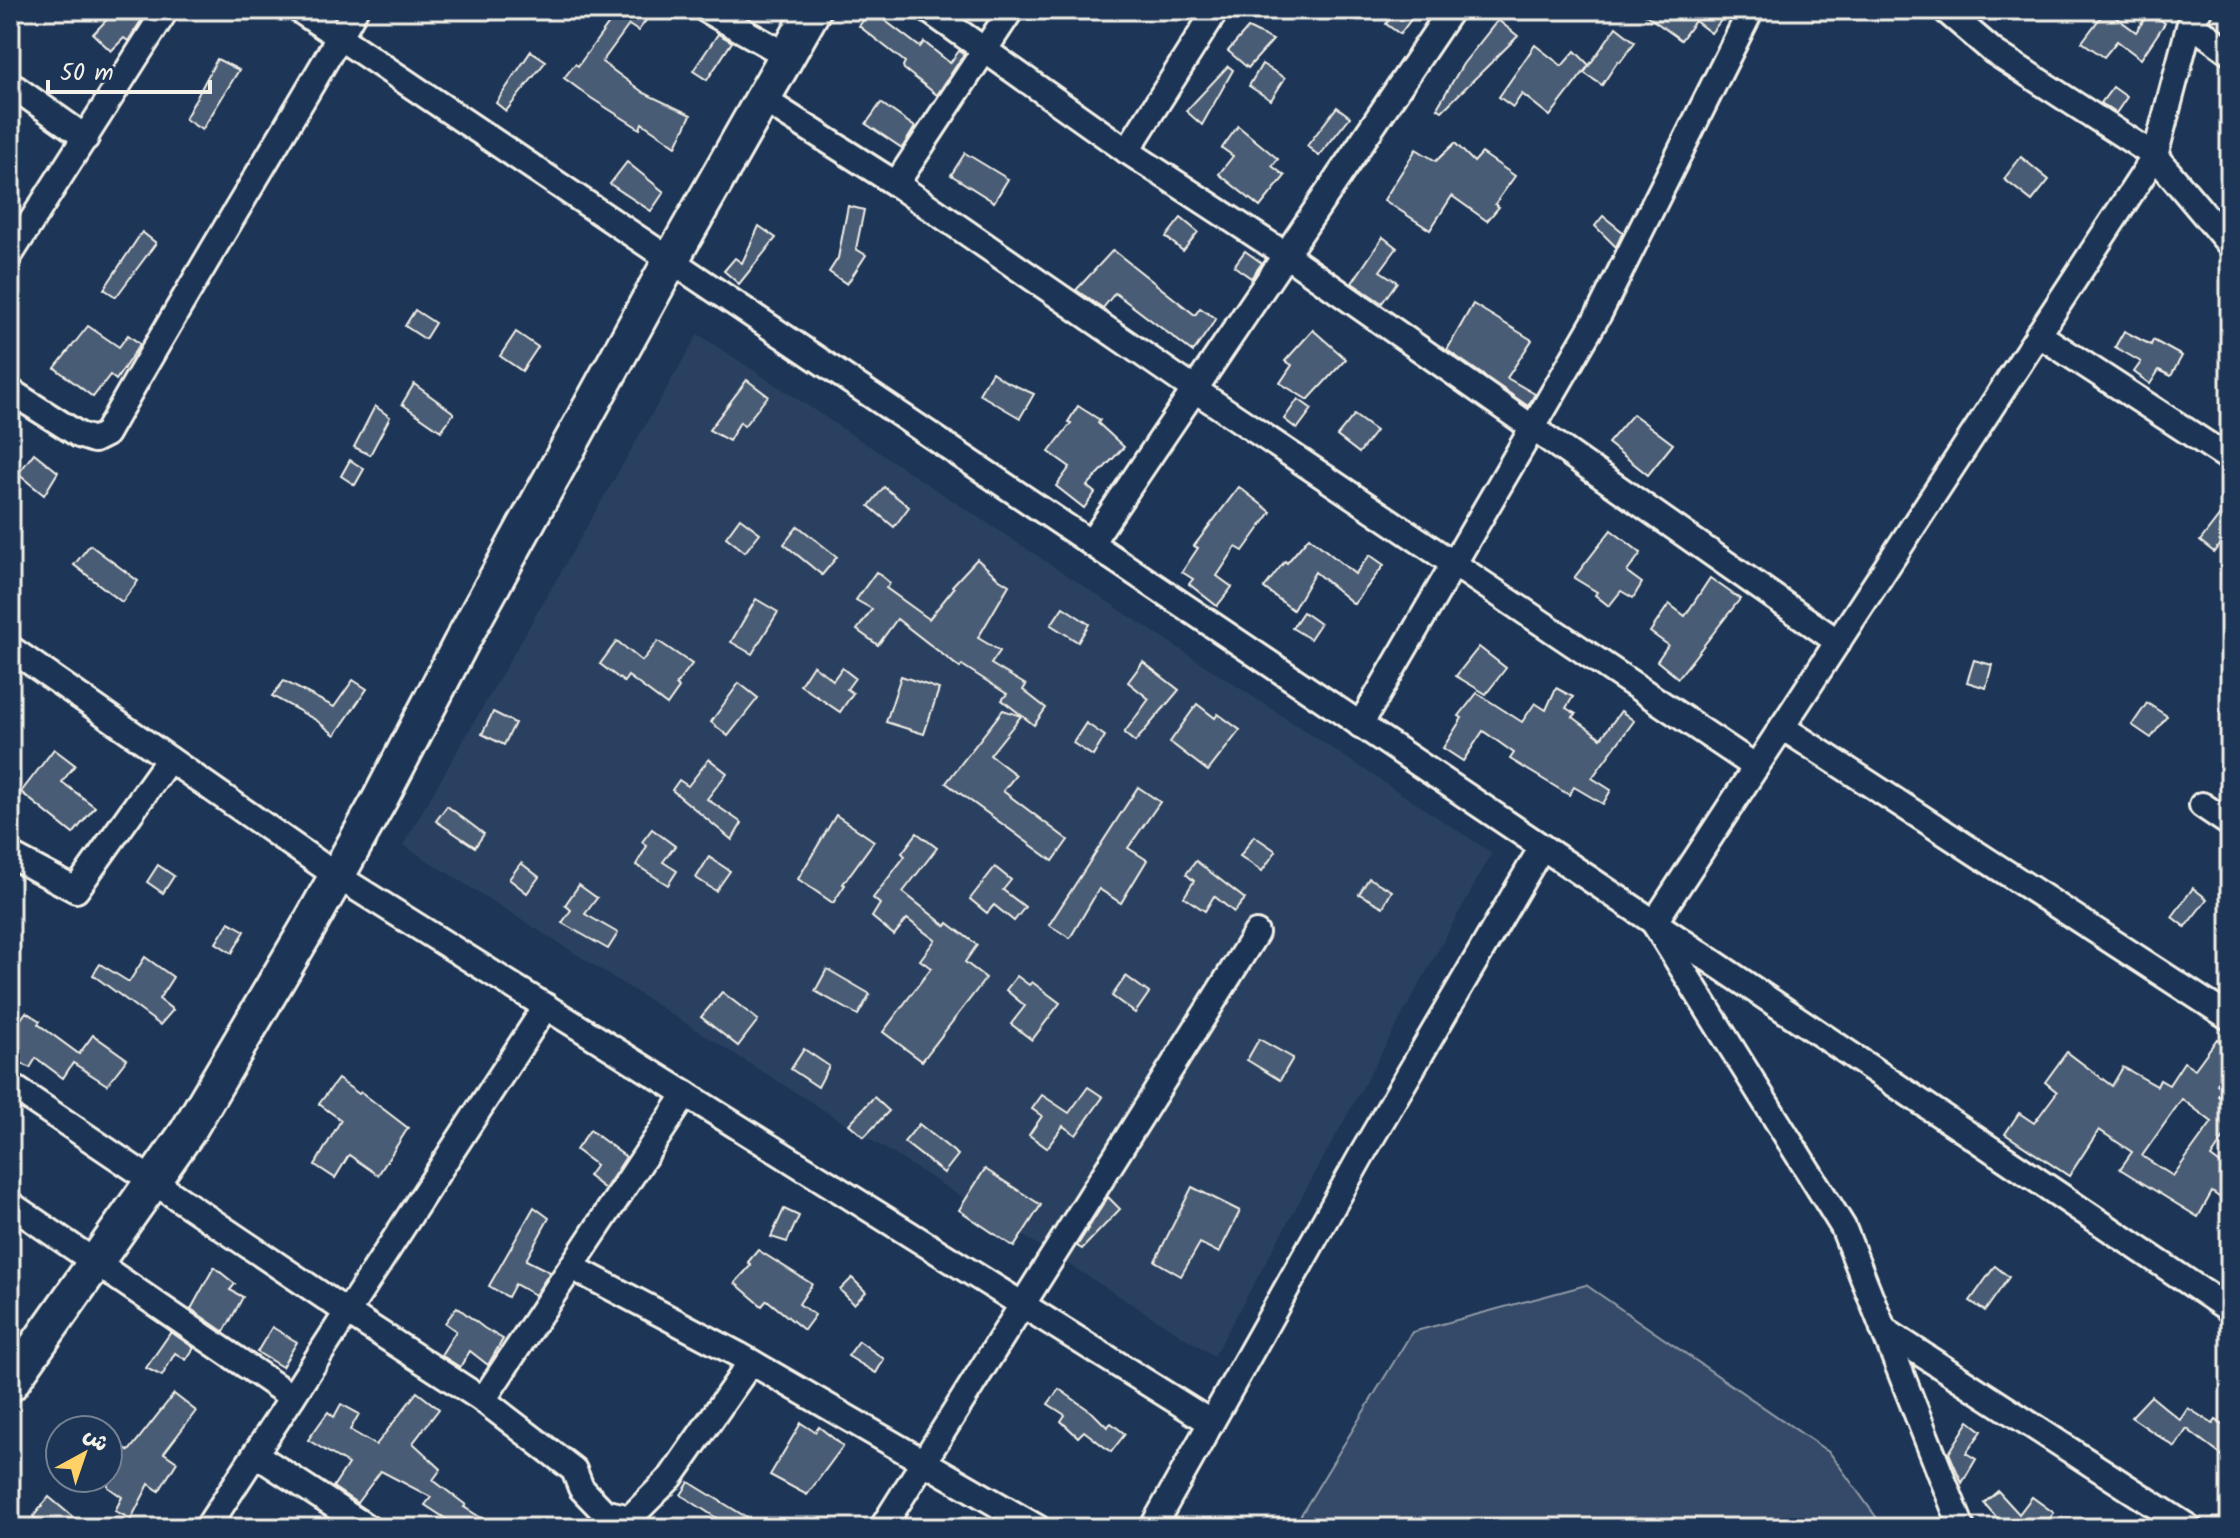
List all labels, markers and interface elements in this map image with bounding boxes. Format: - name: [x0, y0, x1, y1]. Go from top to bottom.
- scale bar: [48, 44, 210, 94]
- text: 50 m: [60, 54, 114, 93]
- north arrow: [44, 1414, 124, 1494]
- text: ش: [75, 1419, 116, 1462]

